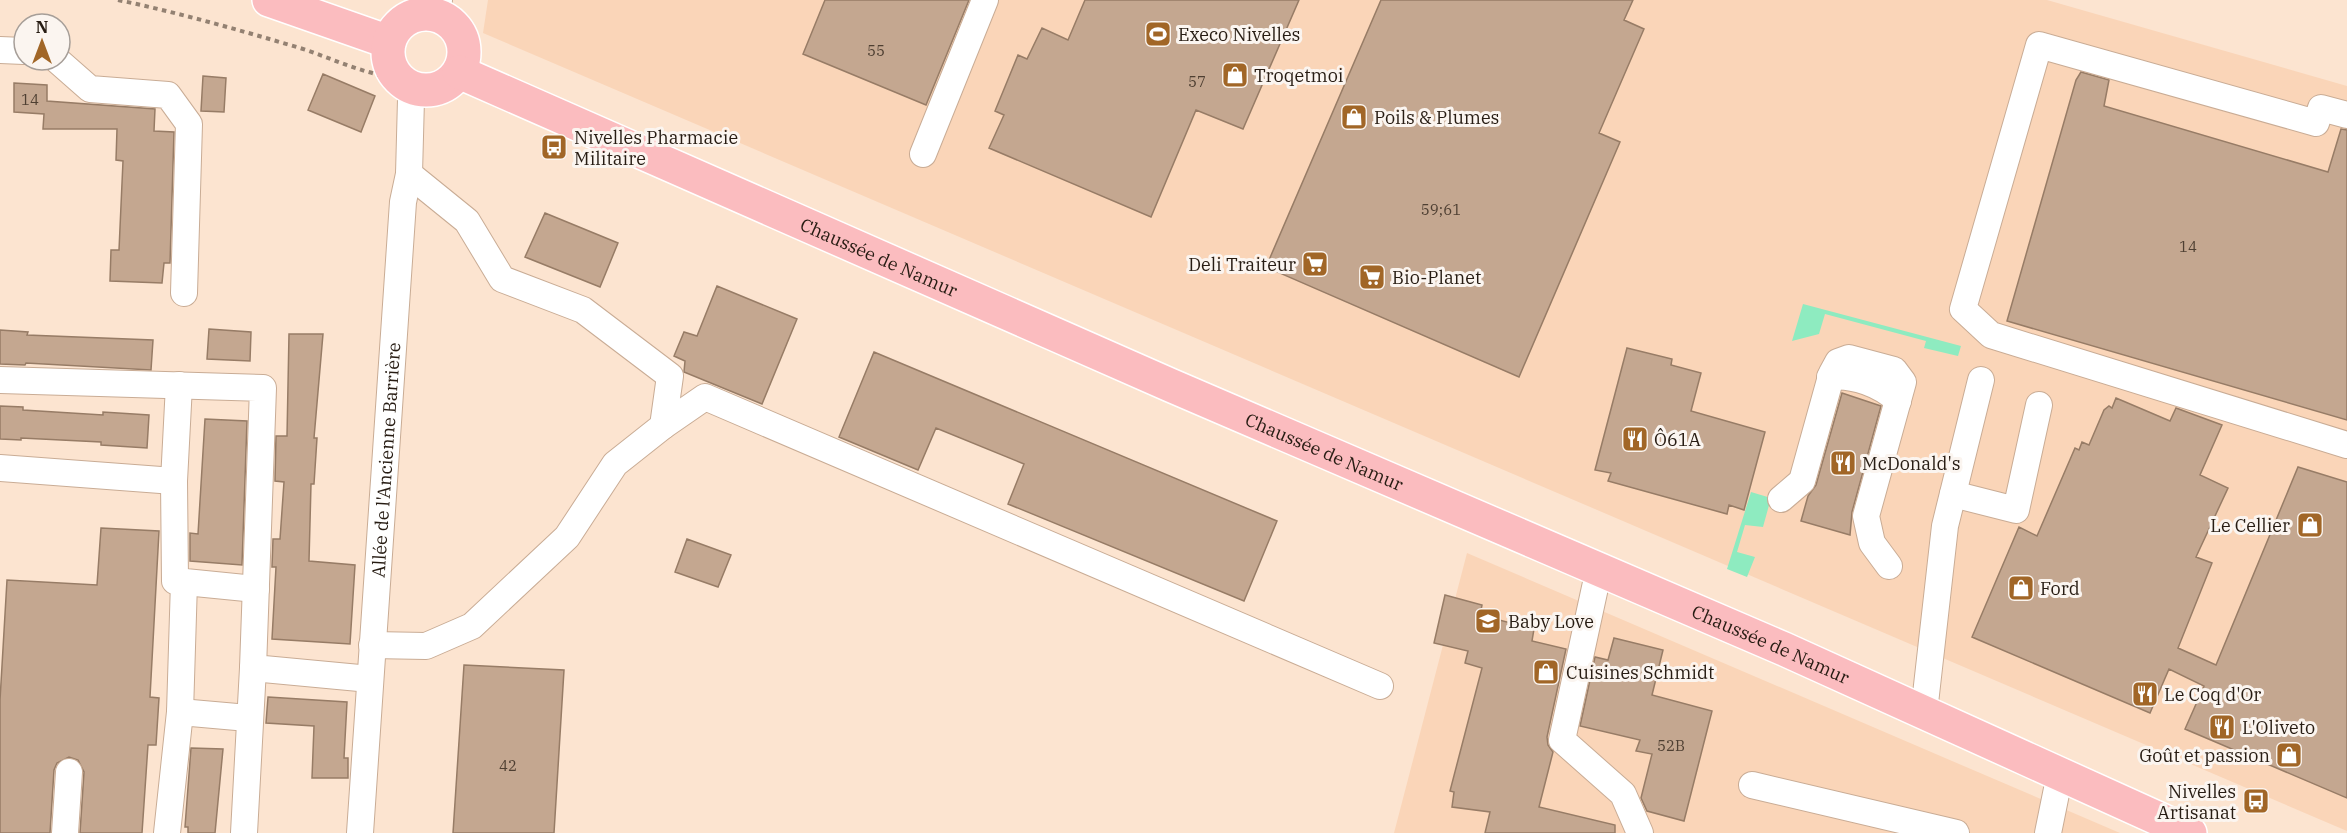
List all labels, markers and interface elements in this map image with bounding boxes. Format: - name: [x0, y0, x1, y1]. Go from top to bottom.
- north arrow: [12, 12, 72, 72]
- text: N: [36, 17, 48, 37]
- sports icon: Execo Nivelles: [1143, 19, 1173, 49]
- place label: Execo Nivelles: [1178, 23, 1300, 46]
- house number: 55: [867, 41, 885, 60]
- shop icon: Troqetmoi: [1220, 60, 1250, 90]
- place label: Troqetmoi: [1254, 64, 1344, 87]
- house number: 57: [1188, 72, 1206, 91]
- house number: 14: [21, 90, 39, 109]
- shop icon: Poils & Plumes: [1339, 102, 1369, 132]
- place label: Poils & Plumes: [1374, 106, 1499, 129]
- place label: Nivelles Pharmacie Militaire: [574, 126, 738, 170]
- bus stop icon: Nivelles Pharmacie Militaire: [539, 132, 569, 162]
- house number: 59;61: [1421, 200, 1461, 219]
- street label: Chaussée de Namur: [797, 212, 961, 302]
- house number: 14: [2179, 237, 2197, 256]
- supermarket icon: Deli Traiteur: [1300, 249, 1330, 279]
- place label: Deli Traiteur: [1188, 253, 1296, 276]
- supermarket icon: Bio-Planet: [1357, 262, 1387, 292]
- place label: Bio-Planet: [1392, 266, 1481, 289]
- street label: Allée de l'Ancienne Barrière: [366, 342, 405, 578]
- street label: Chaussée de Namur: [1242, 407, 1407, 495]
- restaurant icon: Ô61A: [1620, 424, 1650, 454]
- place label: Ô61A: [1654, 428, 1701, 451]
- restaurant icon: McDonald's: [1828, 448, 1858, 478]
- place label: McDonald's: [1862, 452, 1961, 475]
- shop icon: Le Cellier: [2295, 510, 2325, 540]
- place label: Le Cellier: [2210, 514, 2290, 537]
- shop icon: Ford: [2006, 573, 2036, 603]
- place label: Ford: [2040, 577, 2080, 600]
- street label: Chaussée de Namur: [1688, 599, 1853, 689]
- school or university icon: Baby Love: [1473, 606, 1503, 636]
- place label: Baby Love: [1508, 610, 1594, 633]
- shop icon: Cuisines Schmidt: [1531, 657, 1561, 687]
- place label: Cuisines Schmidt: [1566, 661, 1714, 684]
- restaurant icon: Le Coq d'Or: [2130, 679, 2160, 709]
- place label: Le Coq d'Or: [2164, 683, 2261, 706]
- restaurant icon: L'Oliveto: [2207, 712, 2237, 742]
- place label: L'Oliveto: [2242, 716, 2315, 739]
- house number: 52B: [1657, 736, 1685, 755]
- shop icon: Goût et passion: [2274, 740, 2304, 770]
- place label: Goût et passion: [2139, 744, 2270, 767]
- house number: 42: [499, 756, 517, 775]
- place label: Nivelles Artisanat: [2157, 780, 2236, 824]
- bus stop icon: Nivelles Artisanat: [2241, 786, 2271, 816]

